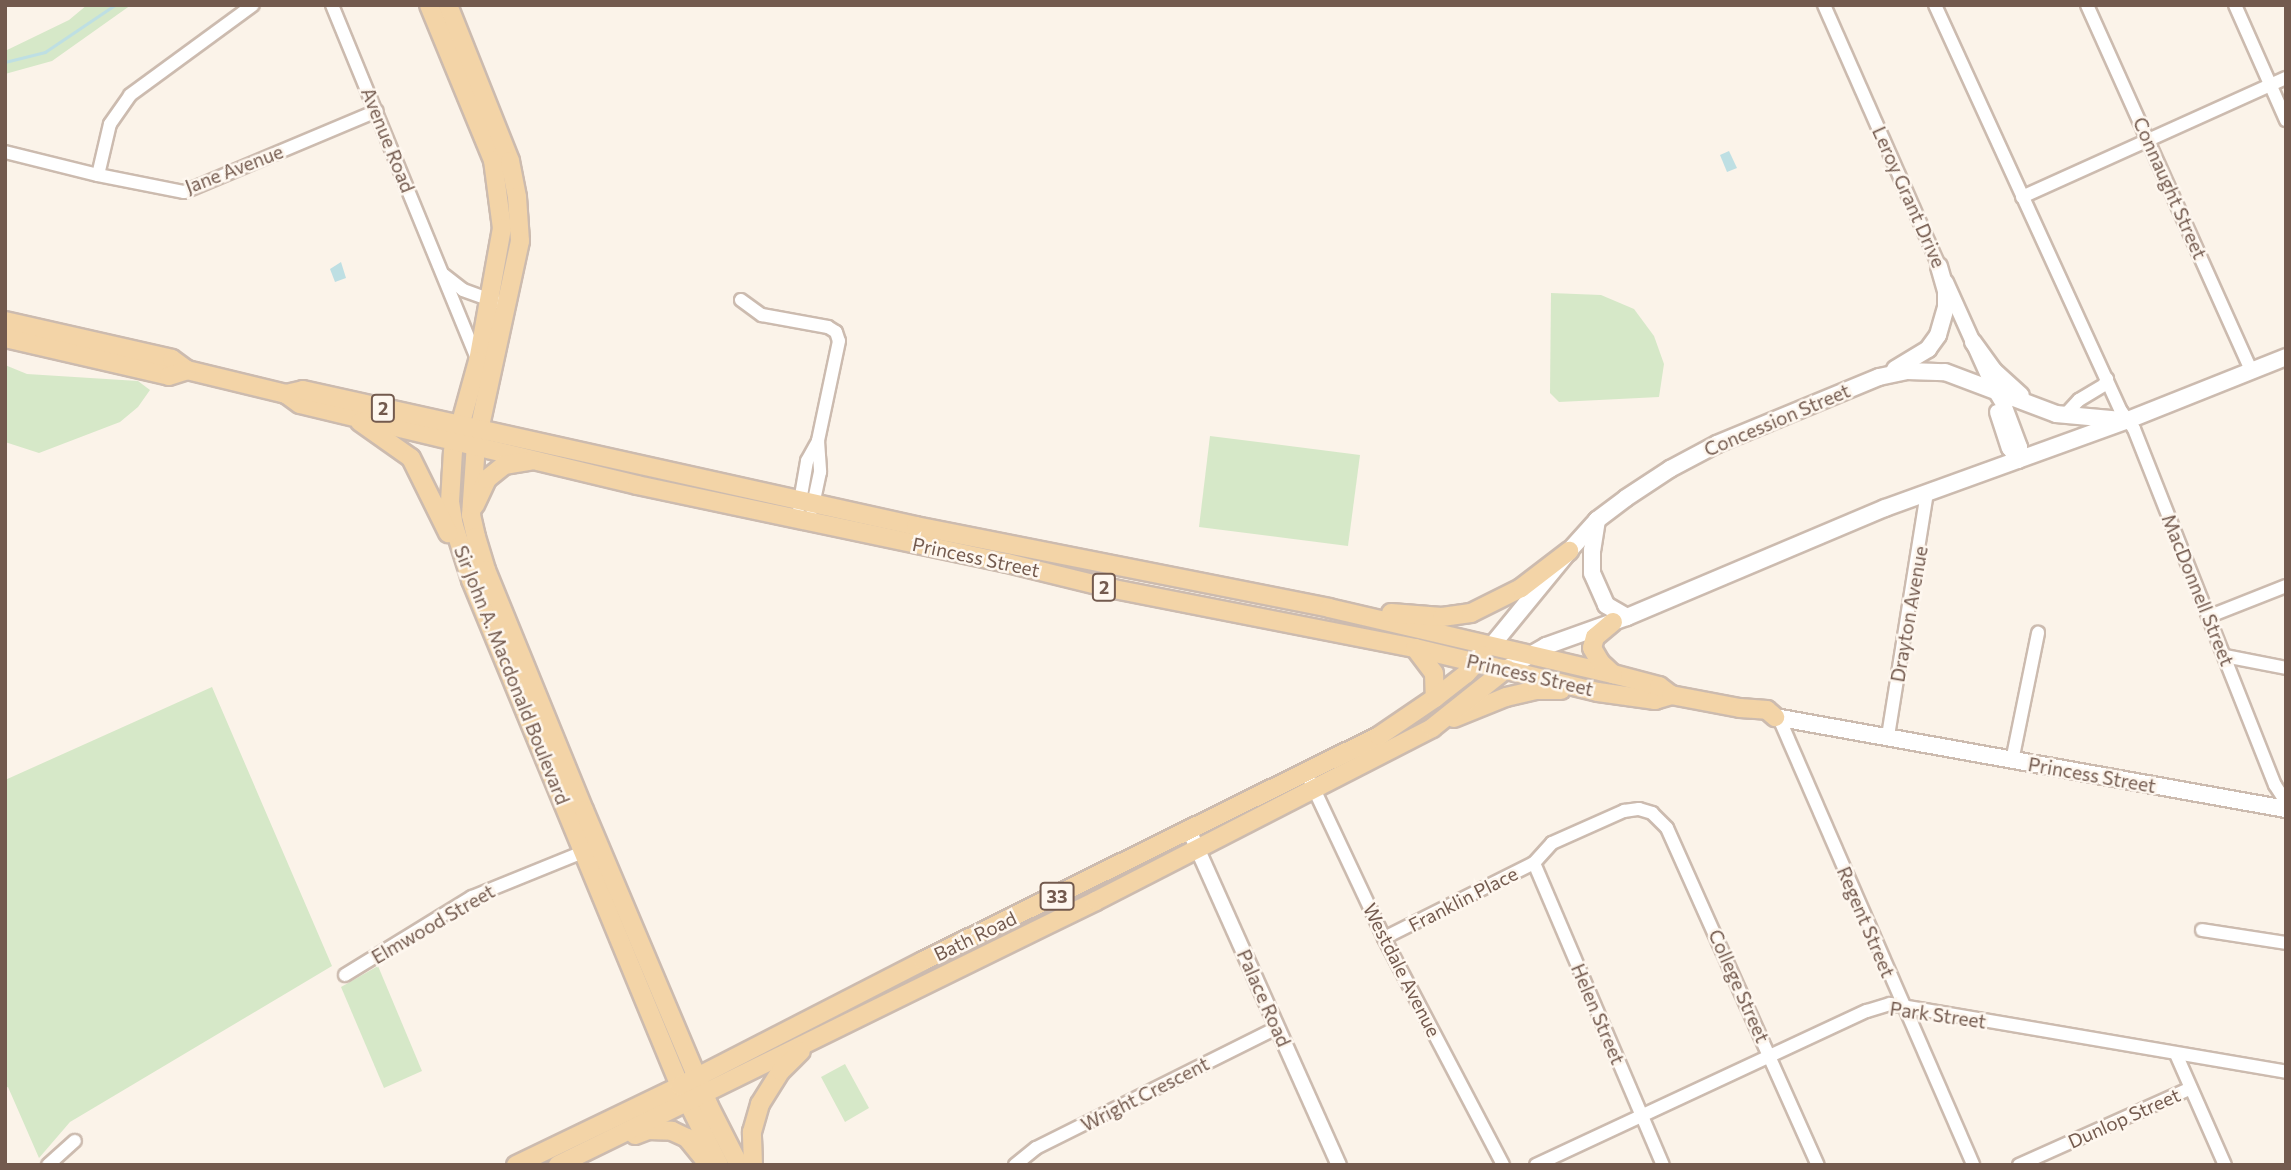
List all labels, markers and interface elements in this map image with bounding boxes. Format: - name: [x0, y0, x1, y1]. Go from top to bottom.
- street label: Avenue Road: [357, 84, 419, 196]
- street label: Connaught Street: [2128, 113, 2212, 263]
- street label: Leroy Grant Drive: [1868, 123, 1950, 271]
- street label: Jane Avenue: [182, 140, 286, 198]
- street label: Concession Street: [1701, 379, 1853, 461]
- road number: 2: [371, 394, 395, 422]
- street label: MacDonnell Street: [2157, 511, 2239, 669]
- street label: Princess Street: [910, 532, 1042, 582]
- street label: Sir John A. Macdonald Boulevard: [449, 542, 575, 808]
- street label: Drayton Avenue: [1886, 544, 1932, 684]
- road number: 2: [1092, 572, 1116, 602]
- street label: Princess Street: [1464, 649, 1596, 701]
- street label: Princess Street: [2026, 753, 2158, 797]
- street label: Franklin Place: [1405, 862, 1521, 936]
- street label: Regent Street: [1832, 863, 1900, 981]
- street label: Elmwood Street: [367, 880, 499, 968]
- road number: 33: [1040, 882, 1074, 911]
- street label: Westdale Avenue: [1358, 899, 1446, 1041]
- street label: Bath Road: [930, 906, 1020, 966]
- street label: College Street: [1704, 926, 1774, 1046]
- street label: Palace Road: [1232, 946, 1296, 1050]
- street label: Helen Street: [1567, 960, 1629, 1068]
- street label: Park Street: [1888, 997, 1988, 1033]
- street label: Wright Crescent: [1077, 1052, 1213, 1136]
- street label: Dunlop Street: [2064, 1083, 2184, 1153]

